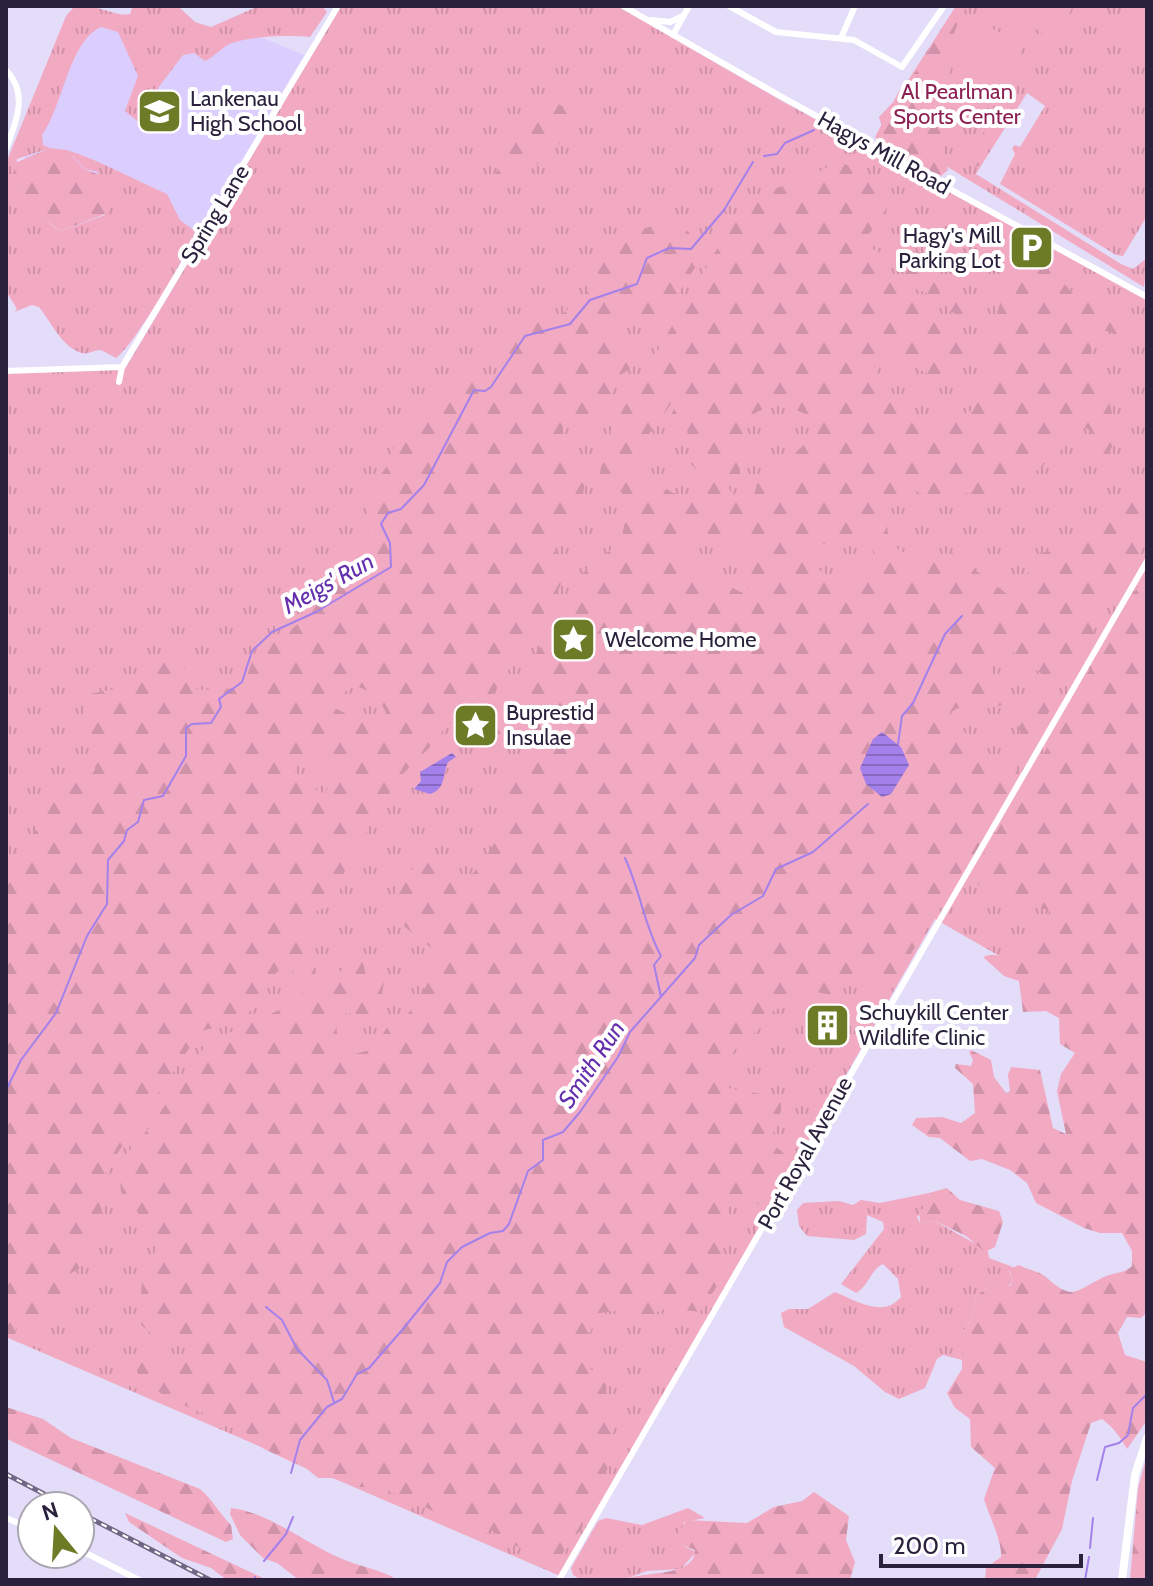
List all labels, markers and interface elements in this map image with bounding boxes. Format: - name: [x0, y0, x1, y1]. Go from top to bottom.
- park label: Al Pearlman Sports Center: [893, 78, 1021, 130]
- place label: Lankenau High School: [190, 85, 303, 137]
- school or university icon: Lankenau High School: [135, 87, 183, 135]
- street label: Hagys Mill Road: [813, 105, 955, 201]
- street label: Spring Lane: [175, 160, 255, 268]
- place label: Hagy's Mill Parking Lot: [898, 222, 1002, 274]
- parking icon: Hagy's Mill Parking Lot: [1008, 224, 1056, 272]
- water label: Meigs' Run: [276, 546, 379, 620]
- place icon: Welcome Home: [550, 615, 598, 663]
- place label: Welcome Home: [605, 626, 757, 653]
- place label: Buprestid Insulae: [506, 699, 594, 751]
- place icon: Buprestid Insulae: [451, 701, 499, 749]
- place label: Schuykill Center Wildlife Clinic: [859, 999, 1008, 1051]
- building icon: Schuykill Center Wildlife Clinic: [804, 1001, 852, 1049]
- water label: Smith Run: [551, 1015, 631, 1113]
- street label: Port Royal Avenue: [752, 1072, 858, 1234]
- north arrow: [16, 1490, 96, 1570]
- text: N: [38, 1496, 62, 1527]
- scale bar: [881, 1518, 1081, 1568]
- text: 200 m: [893, 1531, 966, 1560]

